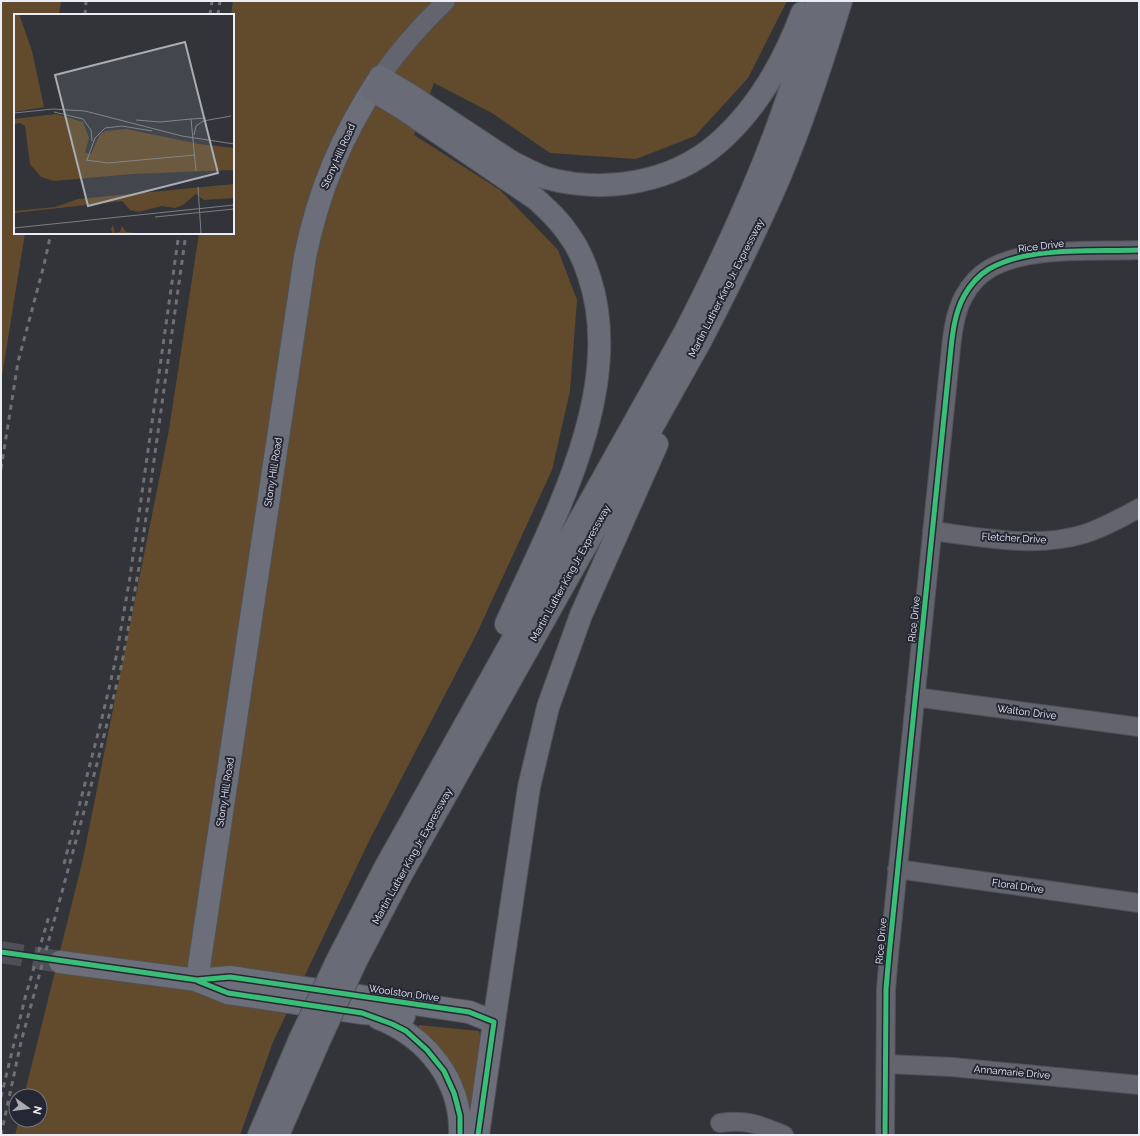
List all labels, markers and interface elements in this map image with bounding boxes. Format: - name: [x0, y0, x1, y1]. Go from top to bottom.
- inset map: [14, 14, 234, 234]
- street label: Stony Hill Road: [319, 122, 357, 190]
- street label: Martin Luther King Jr. Expressway: [686, 217, 766, 359]
- street label: Rice Drive: [1017, 238, 1065, 254]
- street label: Stony Hill Road: [262, 437, 284, 507]
- street label: Martin Luther King Jr. Expressway: [528, 503, 612, 643]
- street label: Fletcher Drive: [981, 531, 1047, 545]
- street label: Rice Drive: [906, 595, 922, 643]
- street label: Walton Drive: [997, 703, 1057, 721]
- street label: Stony Hill Road: [214, 757, 236, 827]
- street label: Martin Luther King Jr. Expressway: [370, 786, 454, 926]
- street label: Floral Drive: [991, 877, 1045, 895]
- street label: Rice Drive: [873, 917, 889, 965]
- street label: Woolston Drive: [368, 983, 440, 1003]
- street label: Annamarie Drive: [973, 1063, 1051, 1081]
- north arrow: [8, 1088, 48, 1128]
- text: N: [30, 1105, 45, 1116]

